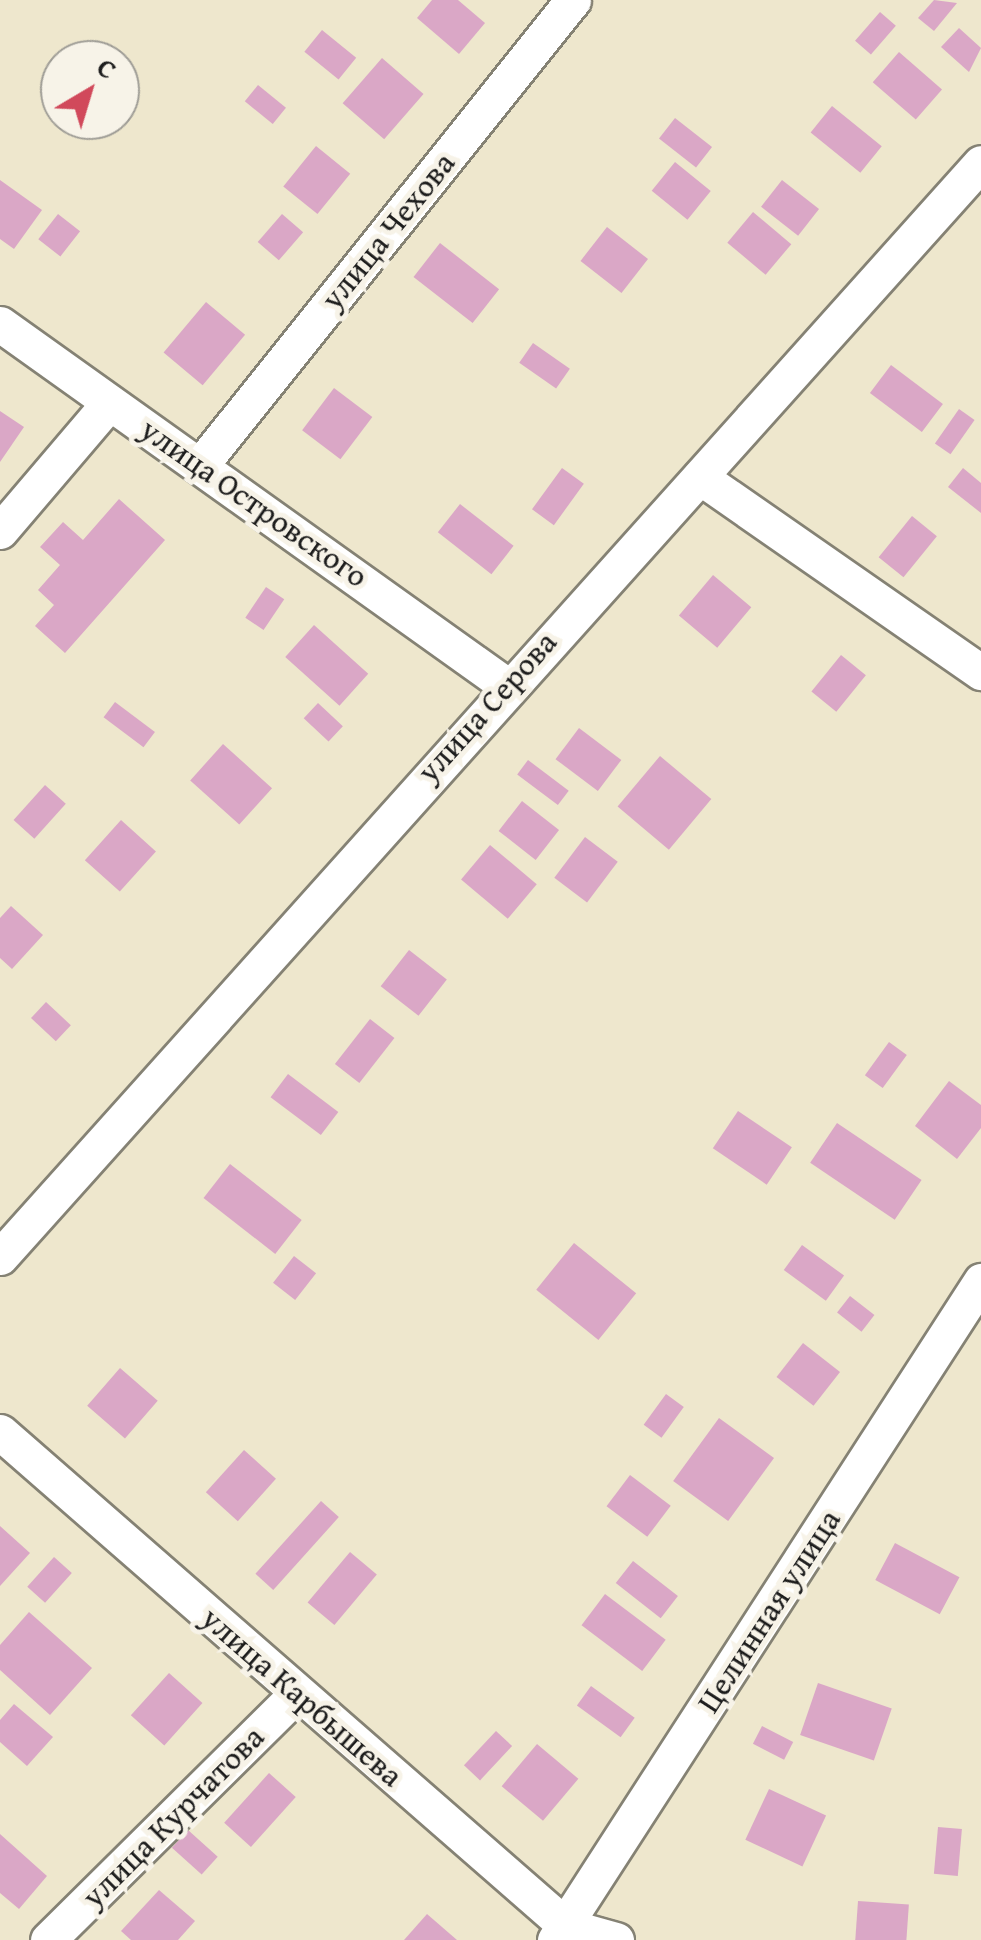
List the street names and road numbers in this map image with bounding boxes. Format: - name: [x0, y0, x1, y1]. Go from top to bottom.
- street label: улица Чехова: [313, 145, 463, 317]
- street label: улица Островского: [133, 410, 375, 596]
- street label: улица Серова: [409, 623, 565, 791]
- street label: Целинная улица: [689, 1502, 849, 1720]
- street label: улица Карбышева: [193, 1599, 411, 1795]
- street label: улица Курчатова: [74, 1718, 272, 1916]

